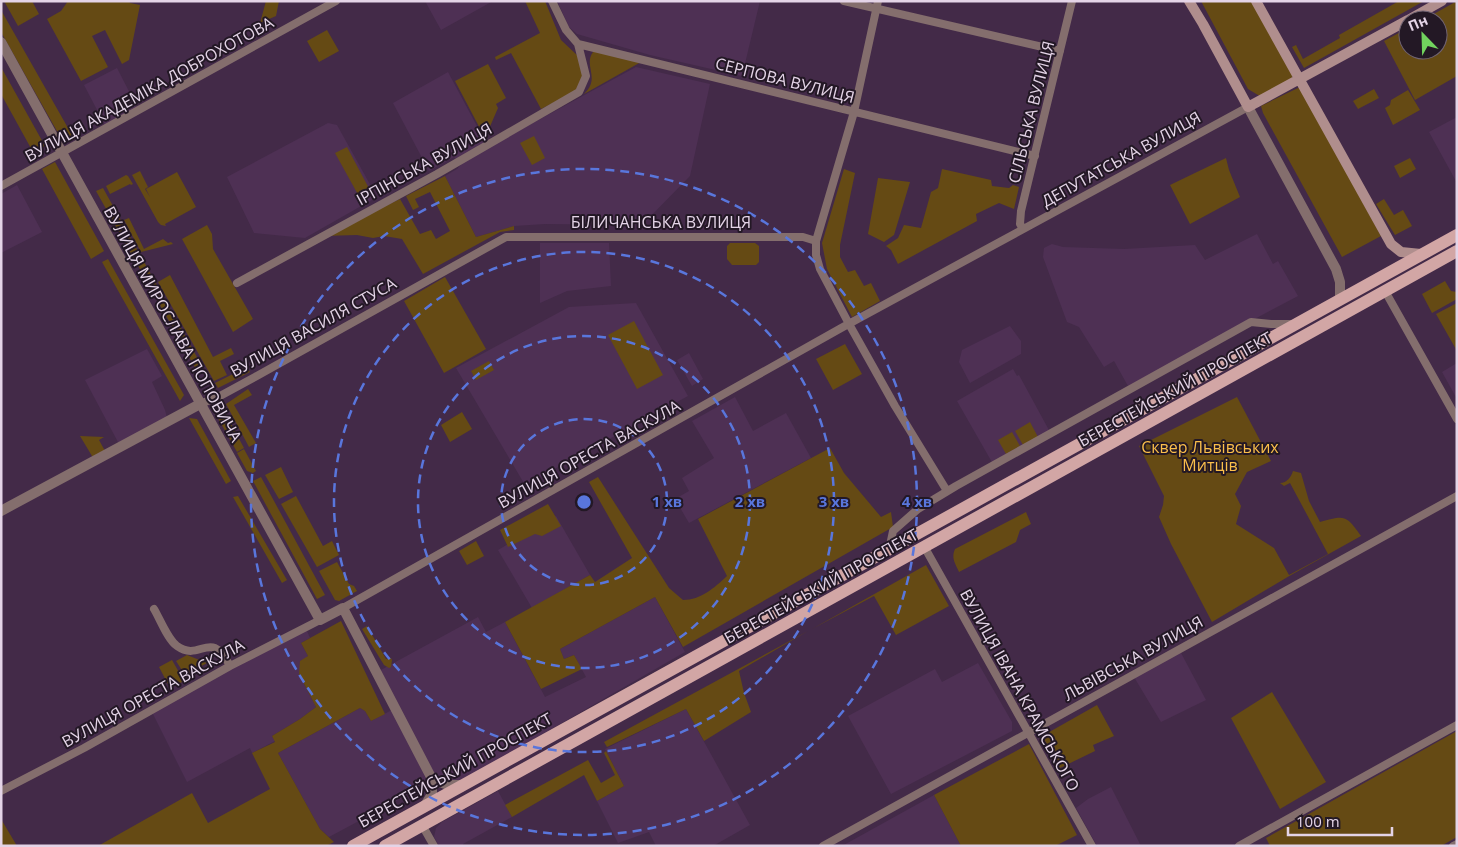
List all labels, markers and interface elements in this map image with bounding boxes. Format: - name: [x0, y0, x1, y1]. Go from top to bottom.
- north arrow: [1398, 10, 1448, 60]
- text: Пн: [1405, 10, 1431, 35]
- street label: ВУЛИЦЯ АКАДЕМІКА ДОБРОХОТОВА: [21, 11, 278, 167]
- street label: СІЛЬСЬКА ВУЛИЦЯ: [1003, 39, 1059, 185]
- street label: СЕРПОВА ВУЛИЦЯ: [713, 52, 857, 108]
- street label: ДЕПУТАТСЬКА ВУЛИЦЯ: [1037, 106, 1205, 212]
- street label: ІРПІНСЬКА ВУЛИЦЯ: [352, 118, 496, 210]
- street label: ВУЛИЦЯ МИРОСЛАВА ПОПОВИЧА: [99, 202, 248, 447]
- street label: БІЛИЧАНСЬКА ВУЛИЦЯ: [571, 211, 751, 233]
- street label: ВУЛИЦЯ ВАСИЛЯ СТУСА: [226, 272, 401, 382]
- street label: БЕРЕСТЕЙСЬКИЙ ПРОСПЕКТ: [1074, 326, 1276, 452]
- street label: ВУЛИЦЯ ОРЕСТА ВАСКУЛА: [494, 394, 685, 513]
- park label: Сквер Львівських Митців: [1141, 436, 1279, 476]
- text: 1 хв: [652, 491, 682, 511]
- text: 2 хв: [735, 491, 765, 511]
- text: 3 хв: [819, 491, 849, 511]
- text: 4 хв: [902, 491, 932, 511]
- centre of rings: [575, 493, 593, 511]
- street label: БЕРЕСТЕЙСЬКИЙ ПРОСПЕКТ: [720, 523, 922, 649]
- street label: ВУЛИЦЯ ІВАНА КРАМСЬКОГО: [955, 585, 1085, 795]
- street label: ЛЬВІВСЬКА ВУЛИЦЯ: [1059, 610, 1207, 706]
- street label: ВУЛИЦЯ ОРЕСТА ВАСКУЛА: [58, 633, 249, 752]
- street label: БЕРЕСТЕЙСЬКИЙ ПРОСПЕКТ: [354, 707, 556, 833]
- scale bar: [1288, 804, 1392, 836]
- text: 100 m: [1296, 811, 1340, 831]

